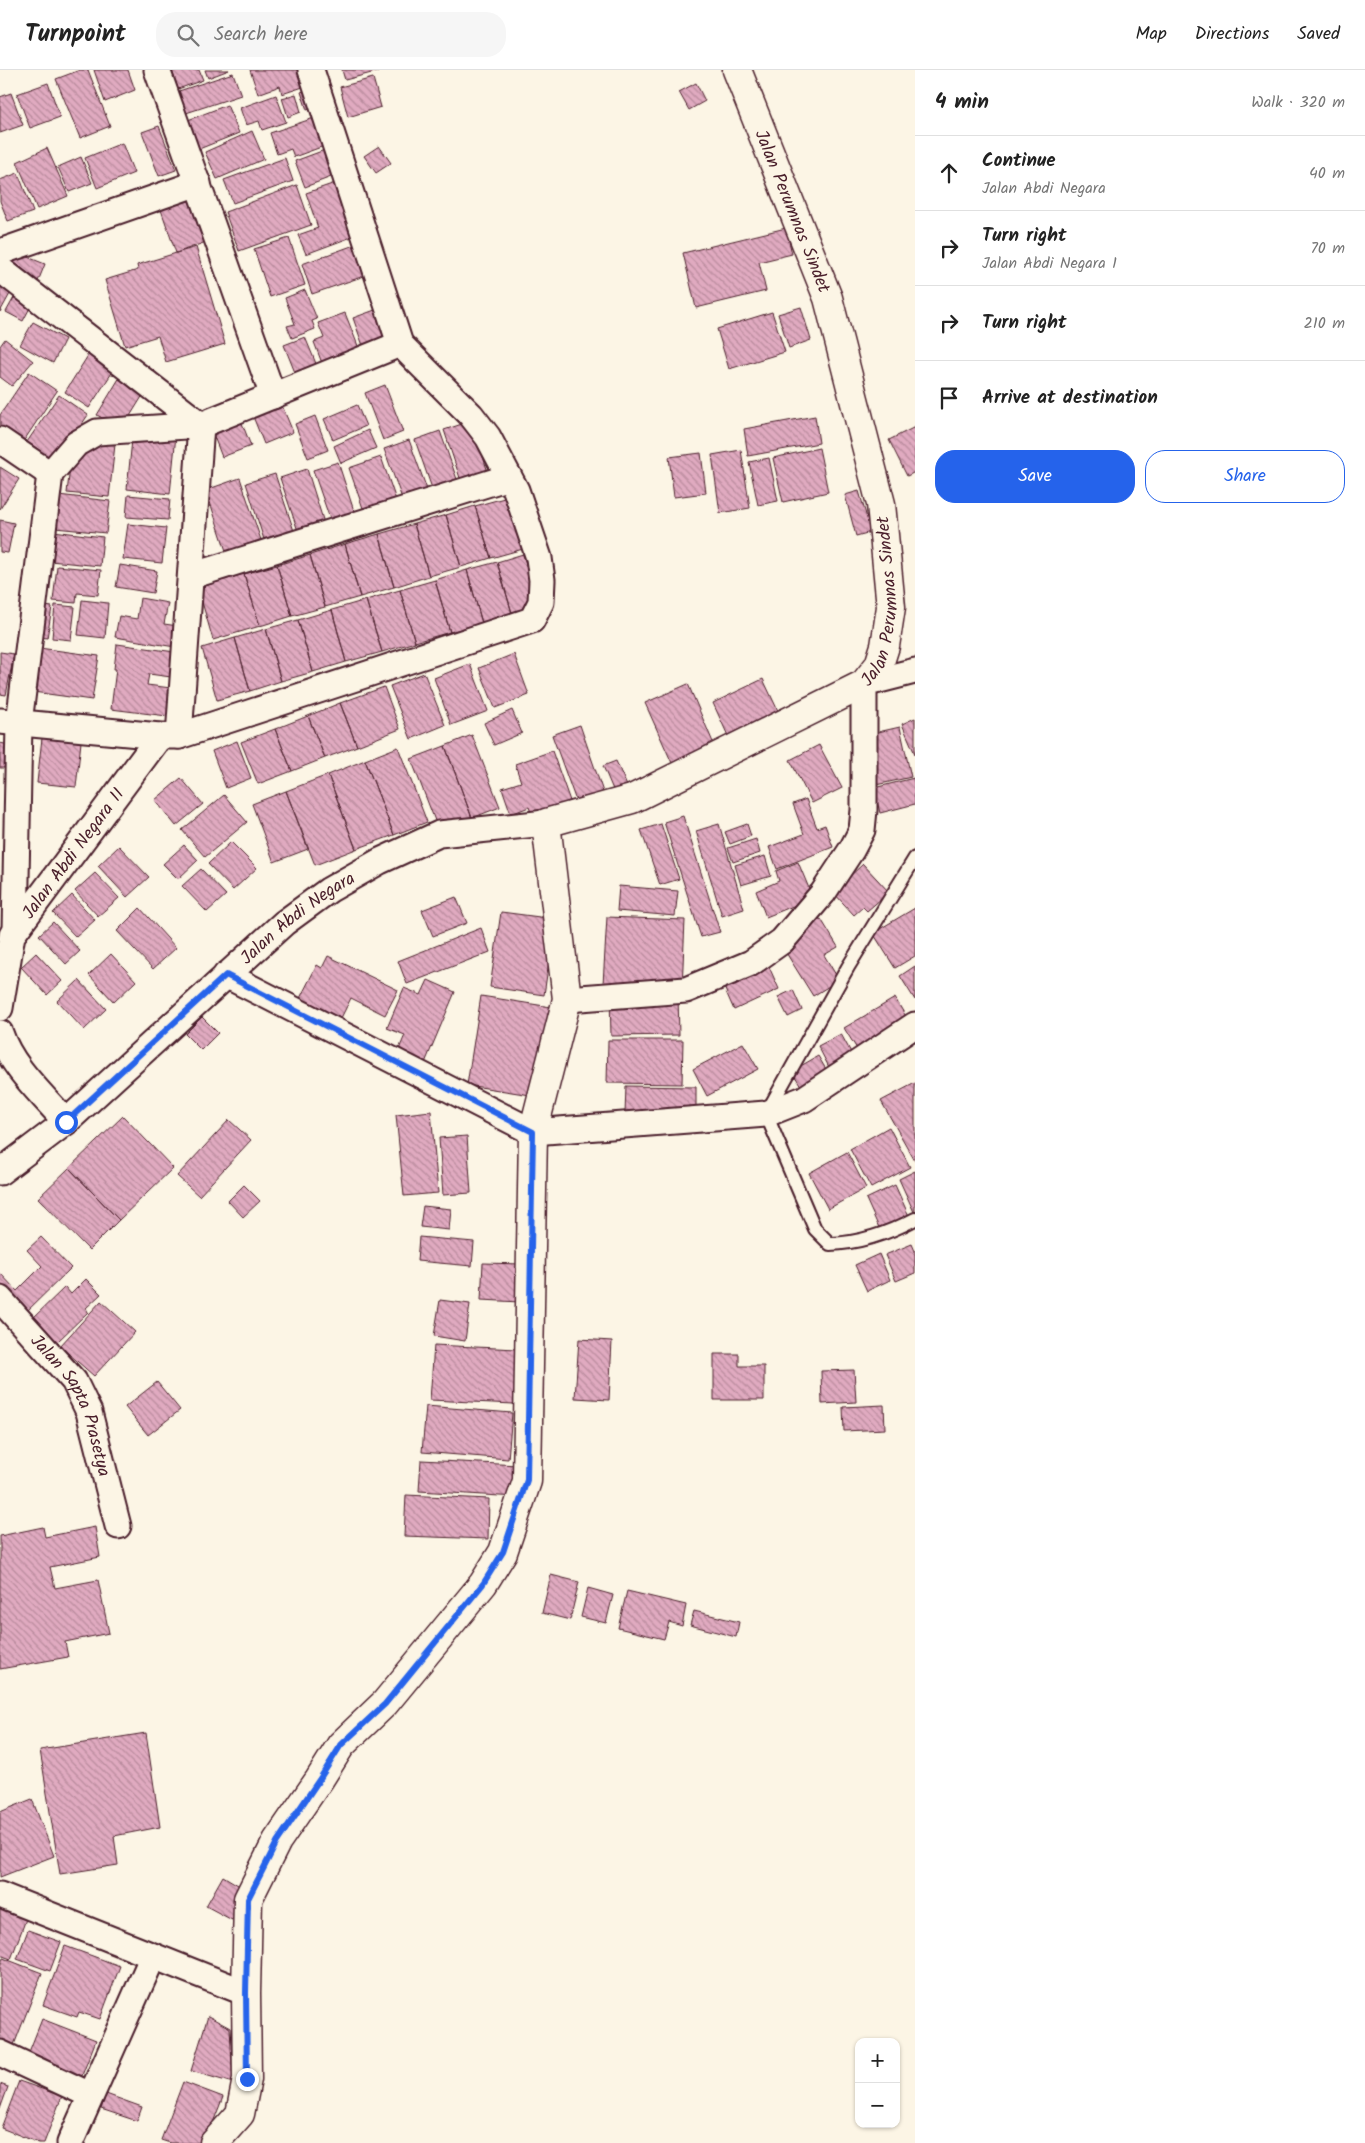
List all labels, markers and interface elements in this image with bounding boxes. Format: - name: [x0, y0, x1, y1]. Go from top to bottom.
- search box: [156, 12, 506, 57]
- text: Turnpoint: [25, 15, 126, 54]
- text: Search here: [214, 20, 308, 50]
- text: Map: [1135, 20, 1167, 49]
- text: Directions: [1195, 20, 1269, 49]
- text: Saved: [1297, 20, 1340, 49]
- icon: search: [174, 21, 202, 49]
- text: 4 min: [935, 86, 989, 119]
- text: Walk · 320 m: [1251, 90, 1345, 115]
- street label: Jalan Perumnas Sindet: [746, 126, 838, 298]
- text: Continue: [982, 146, 1055, 176]
- icon: ahead: [935, 159, 963, 187]
- text: 40 m: [1309, 161, 1345, 186]
- text: Jalan Abdi Negara: [982, 176, 1106, 201]
- text: Turn right: [982, 221, 1067, 251]
- icon: right: [935, 234, 963, 262]
- text: 70 m: [1310, 236, 1345, 261]
- text: Jalan Abdi Negara 1: [982, 251, 1117, 276]
- text: Turn right: [982, 308, 1067, 338]
- icon: right: [935, 309, 963, 337]
- text: 210 m: [1304, 311, 1345, 336]
- text: Arrive at destination: [982, 383, 1158, 413]
- icon: arrive: [935, 384, 963, 412]
- button: Save: [935, 450, 1135, 503]
- button: Share: [1145, 450, 1345, 503]
- street label: Jalan Perumnas Sindet: [854, 514, 907, 693]
- street label: Jalan Abdi Negara II: [15, 782, 133, 926]
- street label: Jalan Abdi Negara: [234, 865, 361, 972]
- route start: [55, 1111, 78, 1134]
- street label: Jalan Sapta Prasetya: [22, 1328, 118, 1480]
- map controls: [855, 2038, 900, 2128]
- button: +: [855, 2038, 900, 2083]
- route end: [236, 2068, 259, 2091]
- button: −: [855, 2083, 900, 2128]

